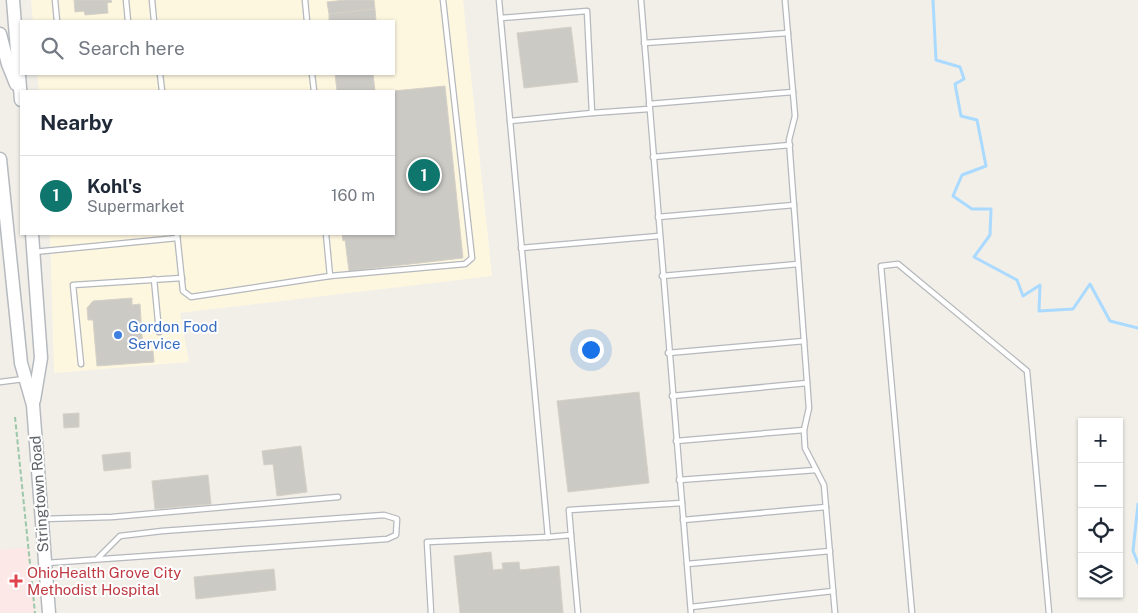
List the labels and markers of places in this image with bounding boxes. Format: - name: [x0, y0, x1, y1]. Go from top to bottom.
- pin: 1: [408, 156, 440, 194]
- place label: Gordon Food Service: [128, 318, 218, 352]
- marker: Gordon Food Service: [112, 329, 124, 341]
- place label: OhioHealth Grove City Methodist Hospital: [27, 564, 181, 598]
- marker: OhioHealth Grove City Methodist Hospital: [9, 574, 23, 588]

